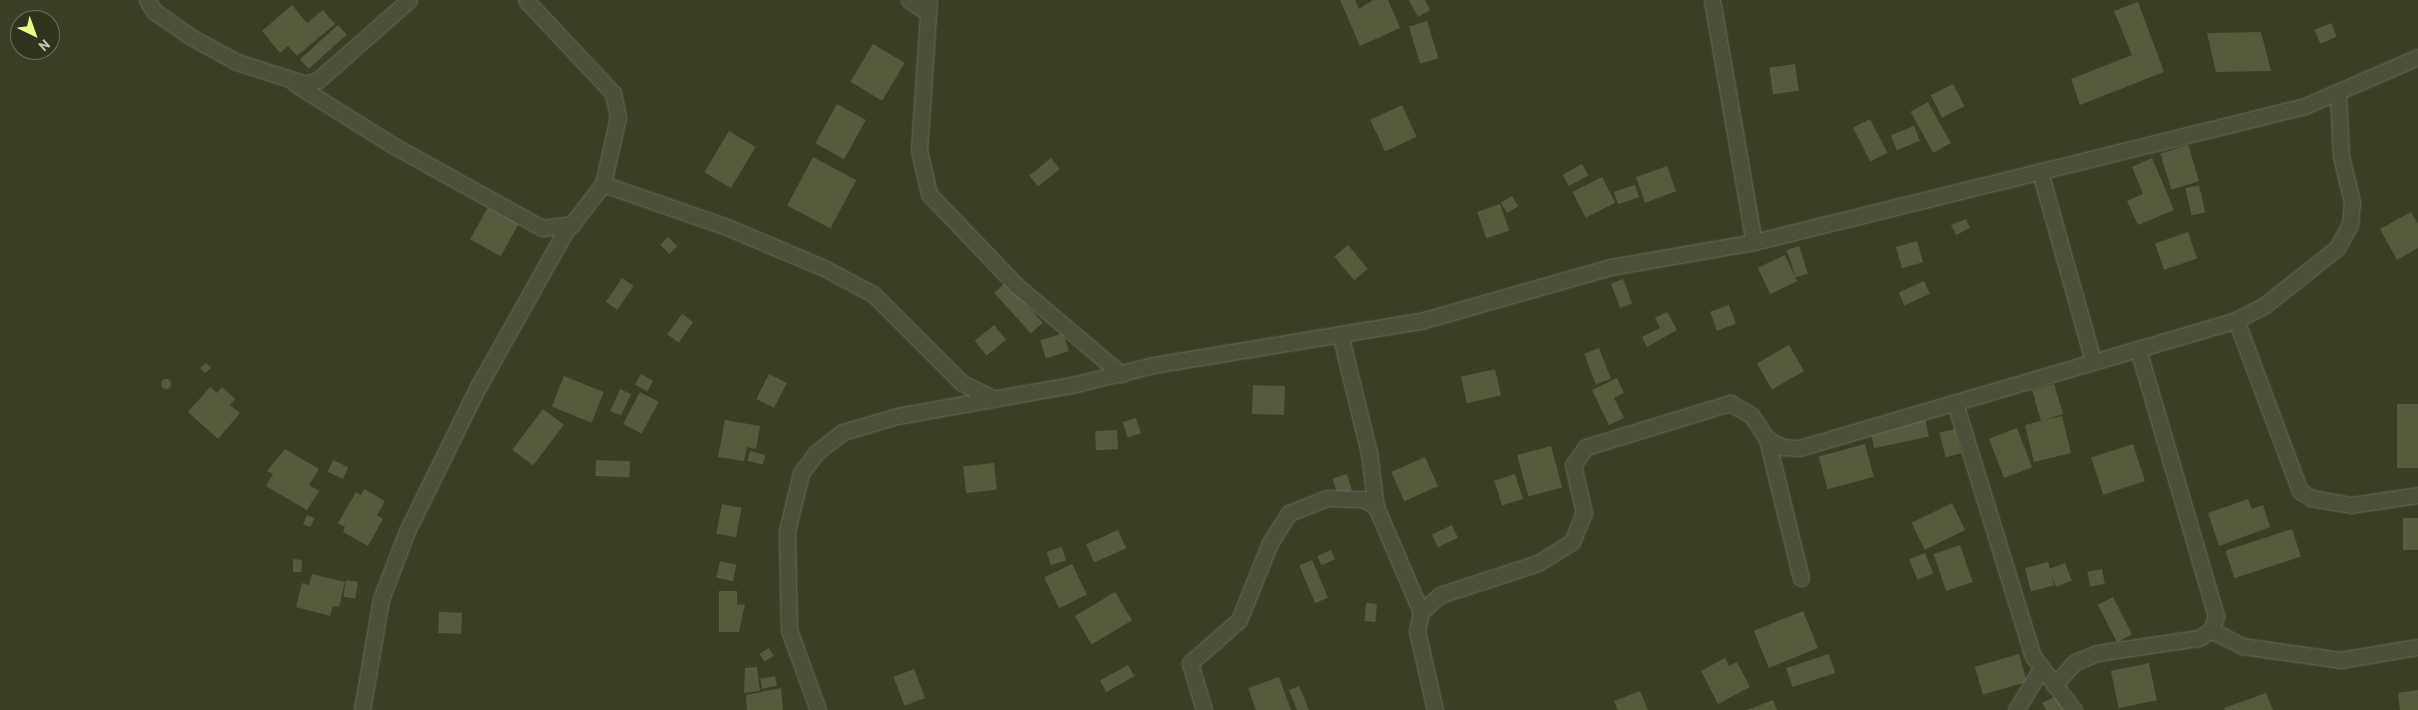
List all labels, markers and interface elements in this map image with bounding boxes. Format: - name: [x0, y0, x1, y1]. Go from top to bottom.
- north arrow: [10, 10, 60, 60]
- text: N: [36, 36, 54, 55]

